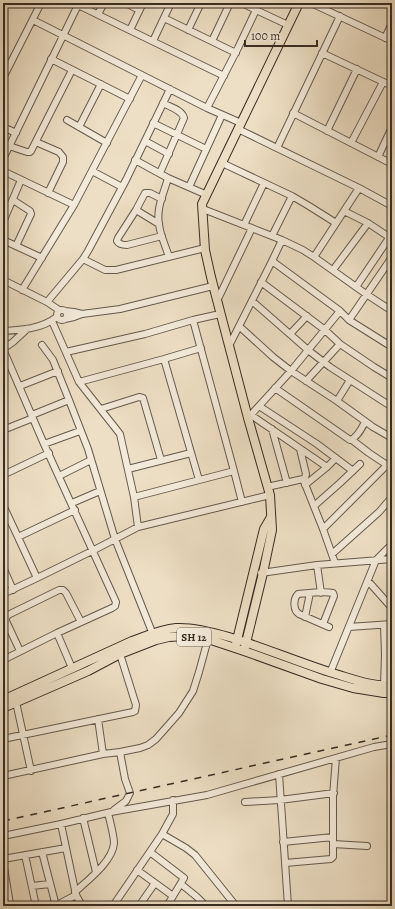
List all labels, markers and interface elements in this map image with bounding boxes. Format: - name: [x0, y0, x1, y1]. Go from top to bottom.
- scale bar: [245, 22, 317, 48]
- text: 100 m: [251, 28, 280, 44]
- road number: SH 12: [177, 628, 211, 646]

